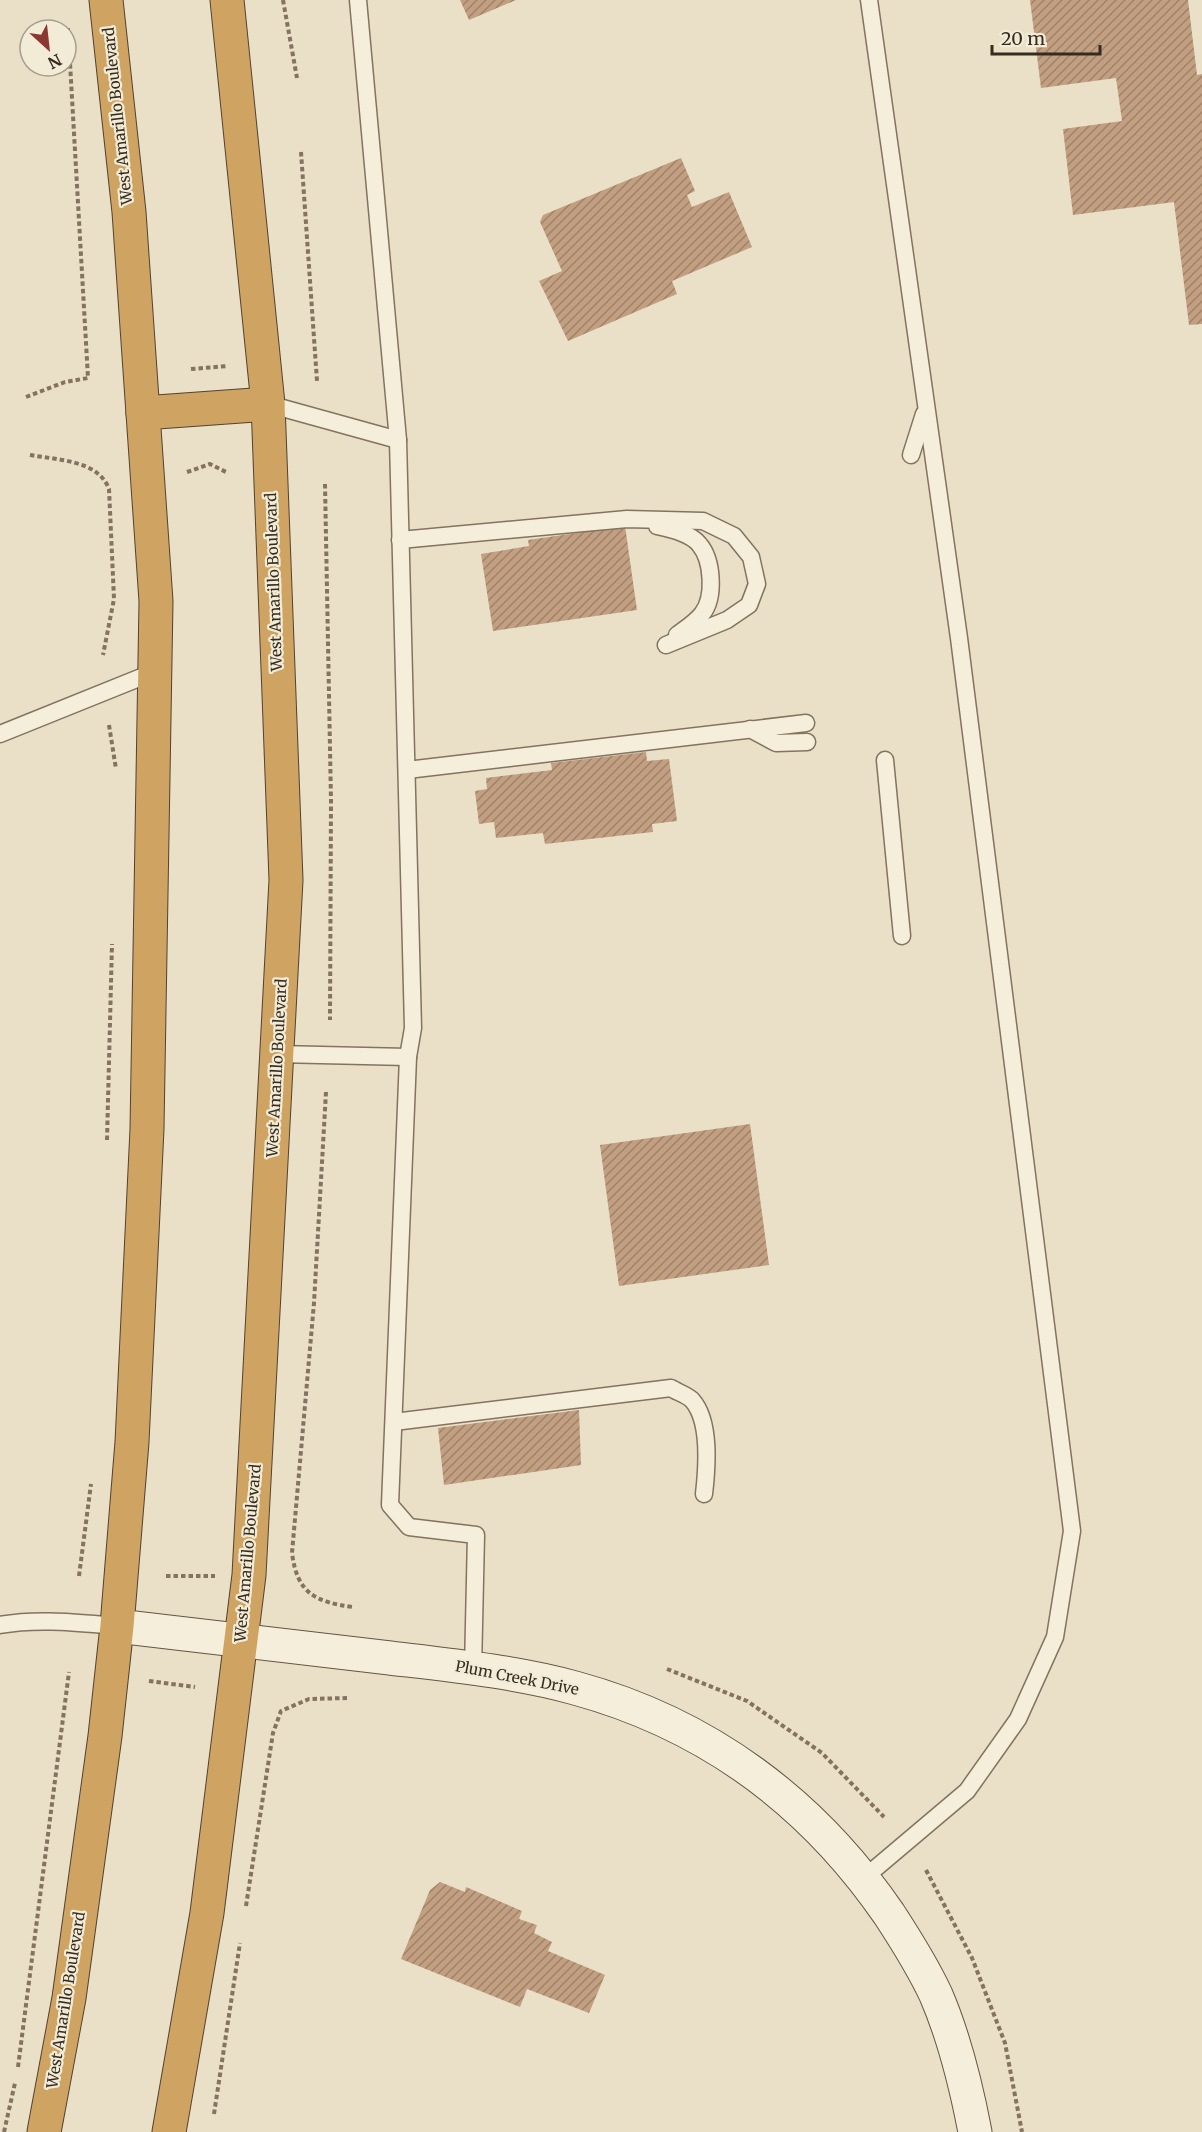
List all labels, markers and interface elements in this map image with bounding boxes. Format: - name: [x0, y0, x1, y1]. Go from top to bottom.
- north arrow: [18, 18, 78, 78]
- scale bar: [992, 18, 1100, 56]
- street label: West Amarillo Boulevard: [99, 26, 136, 207]
- text: 20 m: [1001, 27, 1045, 50]
- text: N: [44, 50, 65, 73]
- street label: West Amarillo Boulevard: [261, 492, 286, 673]
- street label: West Amarillo Boulevard: [262, 978, 291, 1159]
- street label: West Amarillo Boulevard: [230, 1463, 265, 1644]
- street label: Plum Creek Drive: [454, 1656, 581, 1699]
- street label: West Amarillo Boulevard: [42, 1910, 89, 2091]

